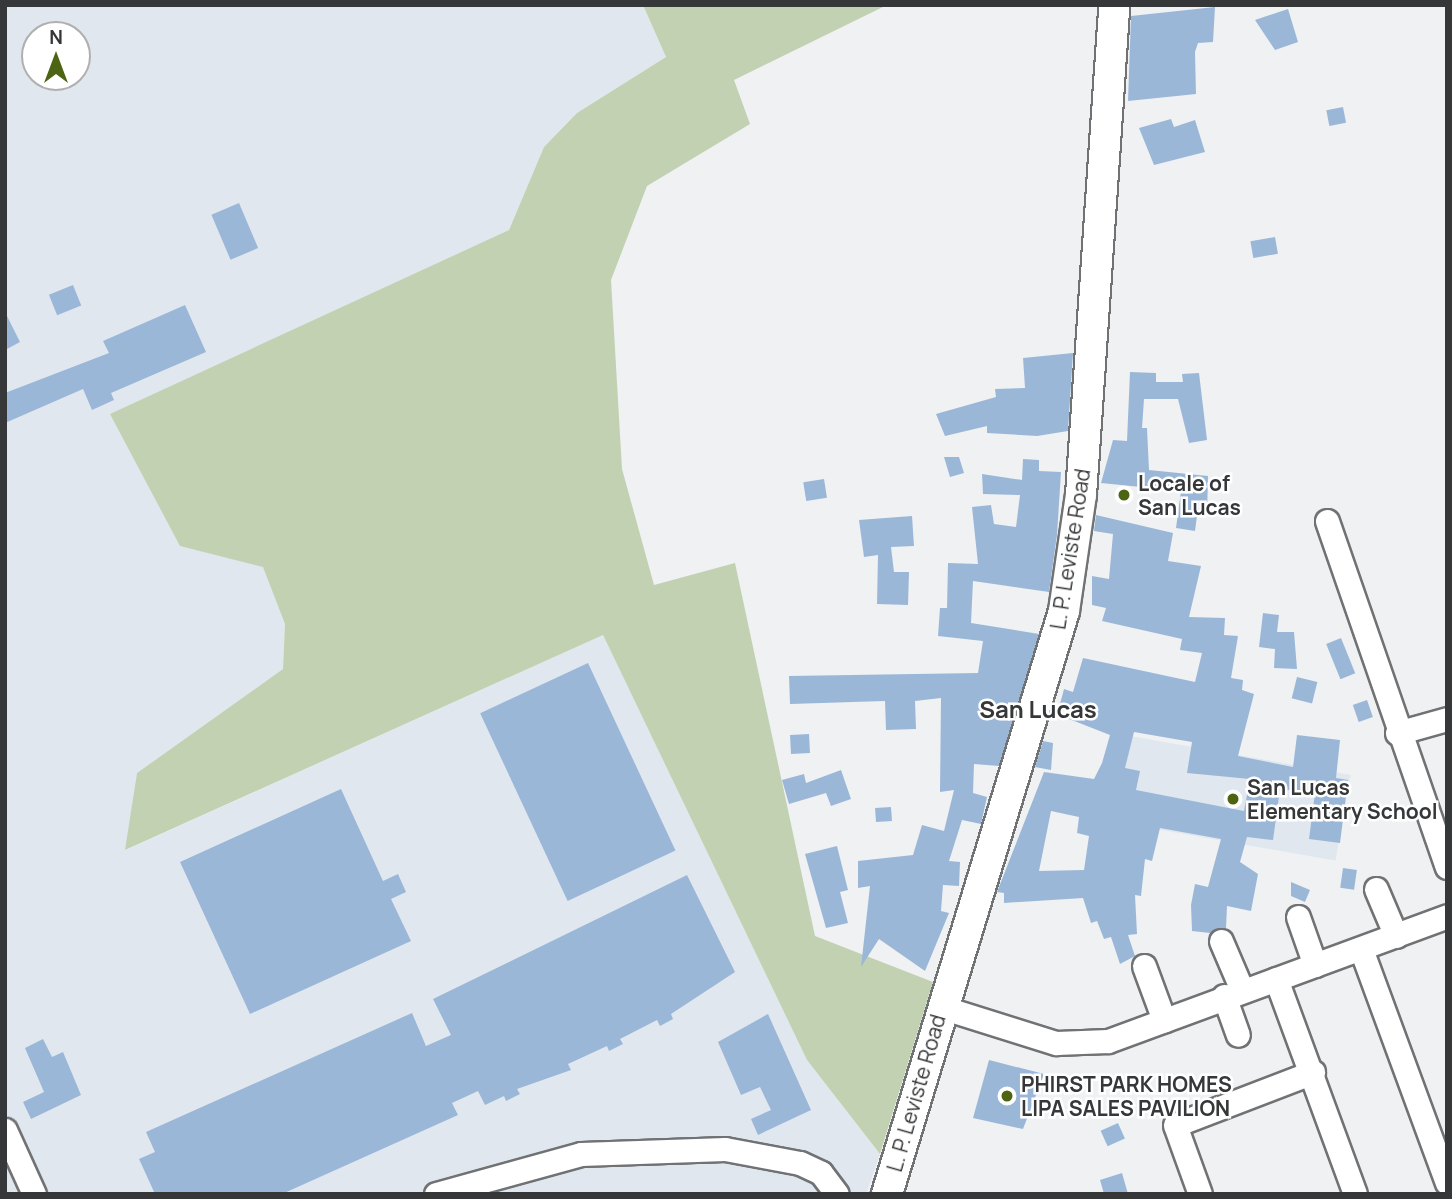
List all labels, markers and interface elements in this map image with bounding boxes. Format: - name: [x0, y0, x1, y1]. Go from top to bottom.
- north arrow: [21, 21, 91, 91]
- text: N: [49, 24, 63, 50]
- street label: L. P. Leviste Road: [1045, 467, 1095, 631]
- place label: Locale of San Lucas: [1138, 470, 1241, 520]
- marker: Locale of San Lucas: [1116, 487, 1132, 503]
- district label: San Lucas: [979, 695, 1097, 723]
- place label: San Lucas Elementary School: [1247, 774, 1438, 824]
- marker: San Lucas Elementary School: [1225, 791, 1241, 807]
- street label: L. P. Leviste Road: [881, 1011, 951, 1175]
- place label: PHIRST PARK HOMES LIPA SALES PAVILION: [1021, 1071, 1233, 1121]
- marker: PHIRST PARK HOMES LIPA SALES PAVILION: [999, 1088, 1015, 1104]

